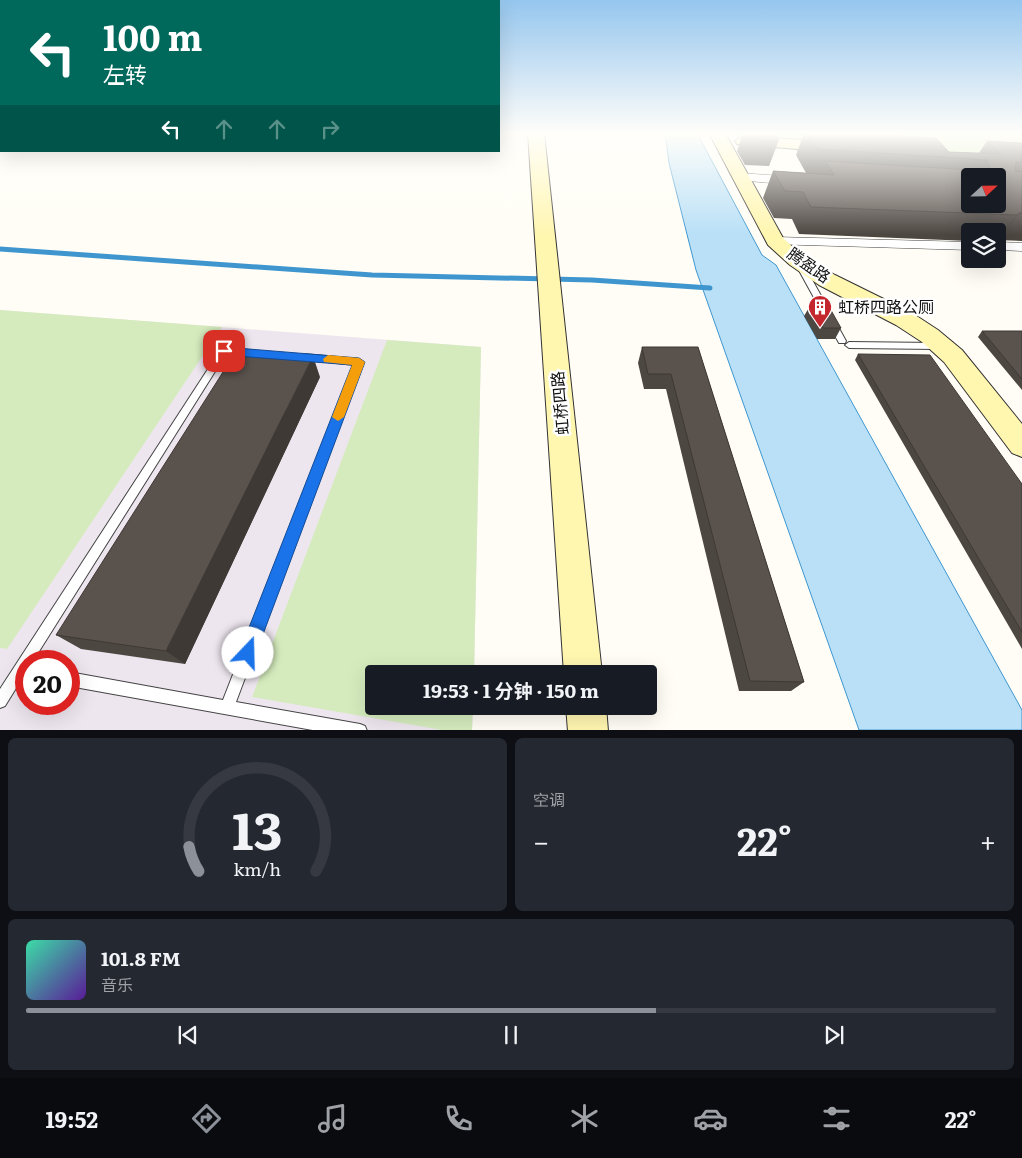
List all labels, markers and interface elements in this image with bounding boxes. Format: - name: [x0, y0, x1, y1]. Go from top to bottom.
- text: 100 m: [103, 10, 203, 62]
- icon: left: [20, 20, 85, 85]
- text: 左转: [103, 57, 147, 90]
- icon: left: [157, 115, 185, 143]
- icon: ahead: [210, 115, 238, 143]
- icon: ahead: [263, 115, 291, 143]
- icon: right: [316, 115, 344, 143]
- north arrow: [961, 168, 1006, 212]
- map controls: [961, 168, 1006, 268]
- button: layers: [961, 223, 1006, 268]
- street label: 腾盈路: [783, 241, 836, 288]
- building icon: 虹桥四路公厕: [807, 294, 833, 328]
- place label: 虹桥四路公厕: [838, 294, 934, 318]
- pin: [203, 330, 245, 372]
- icon: arrive: [210, 337, 238, 365]
- street label: 虹桥四路: [544, 370, 574, 436]
- position arrow: [221, 626, 273, 678]
- speed limit sign: 20: [15, 650, 80, 715]
- text: 19:53 · 1 分钟 · 150 m: [423, 676, 599, 704]
- text: 空调: [533, 787, 565, 811]
- text: 13: [232, 789, 283, 866]
- text: 22°: [737, 811, 792, 868]
- text: −: [533, 819, 549, 861]
- text: +: [980, 819, 996, 861]
- text: km/h: [234, 855, 281, 882]
- text: 101.8 FM: [101, 944, 180, 972]
- text: 音乐: [101, 972, 133, 996]
- icon: previous: [174, 1021, 202, 1049]
- icon: pause: [497, 1021, 525, 1049]
- icon: next: [820, 1021, 848, 1049]
- icon: directions: [189, 1101, 224, 1136]
- icon: music: [315, 1101, 350, 1136]
- icon: phone: [441, 1101, 476, 1136]
- icon: climate: [567, 1101, 602, 1136]
- icon: car: [693, 1101, 728, 1136]
- icon: filters: [819, 1101, 854, 1136]
- text: 19:52: [45, 1102, 98, 1135]
- text: 22°: [945, 1102, 976, 1135]

